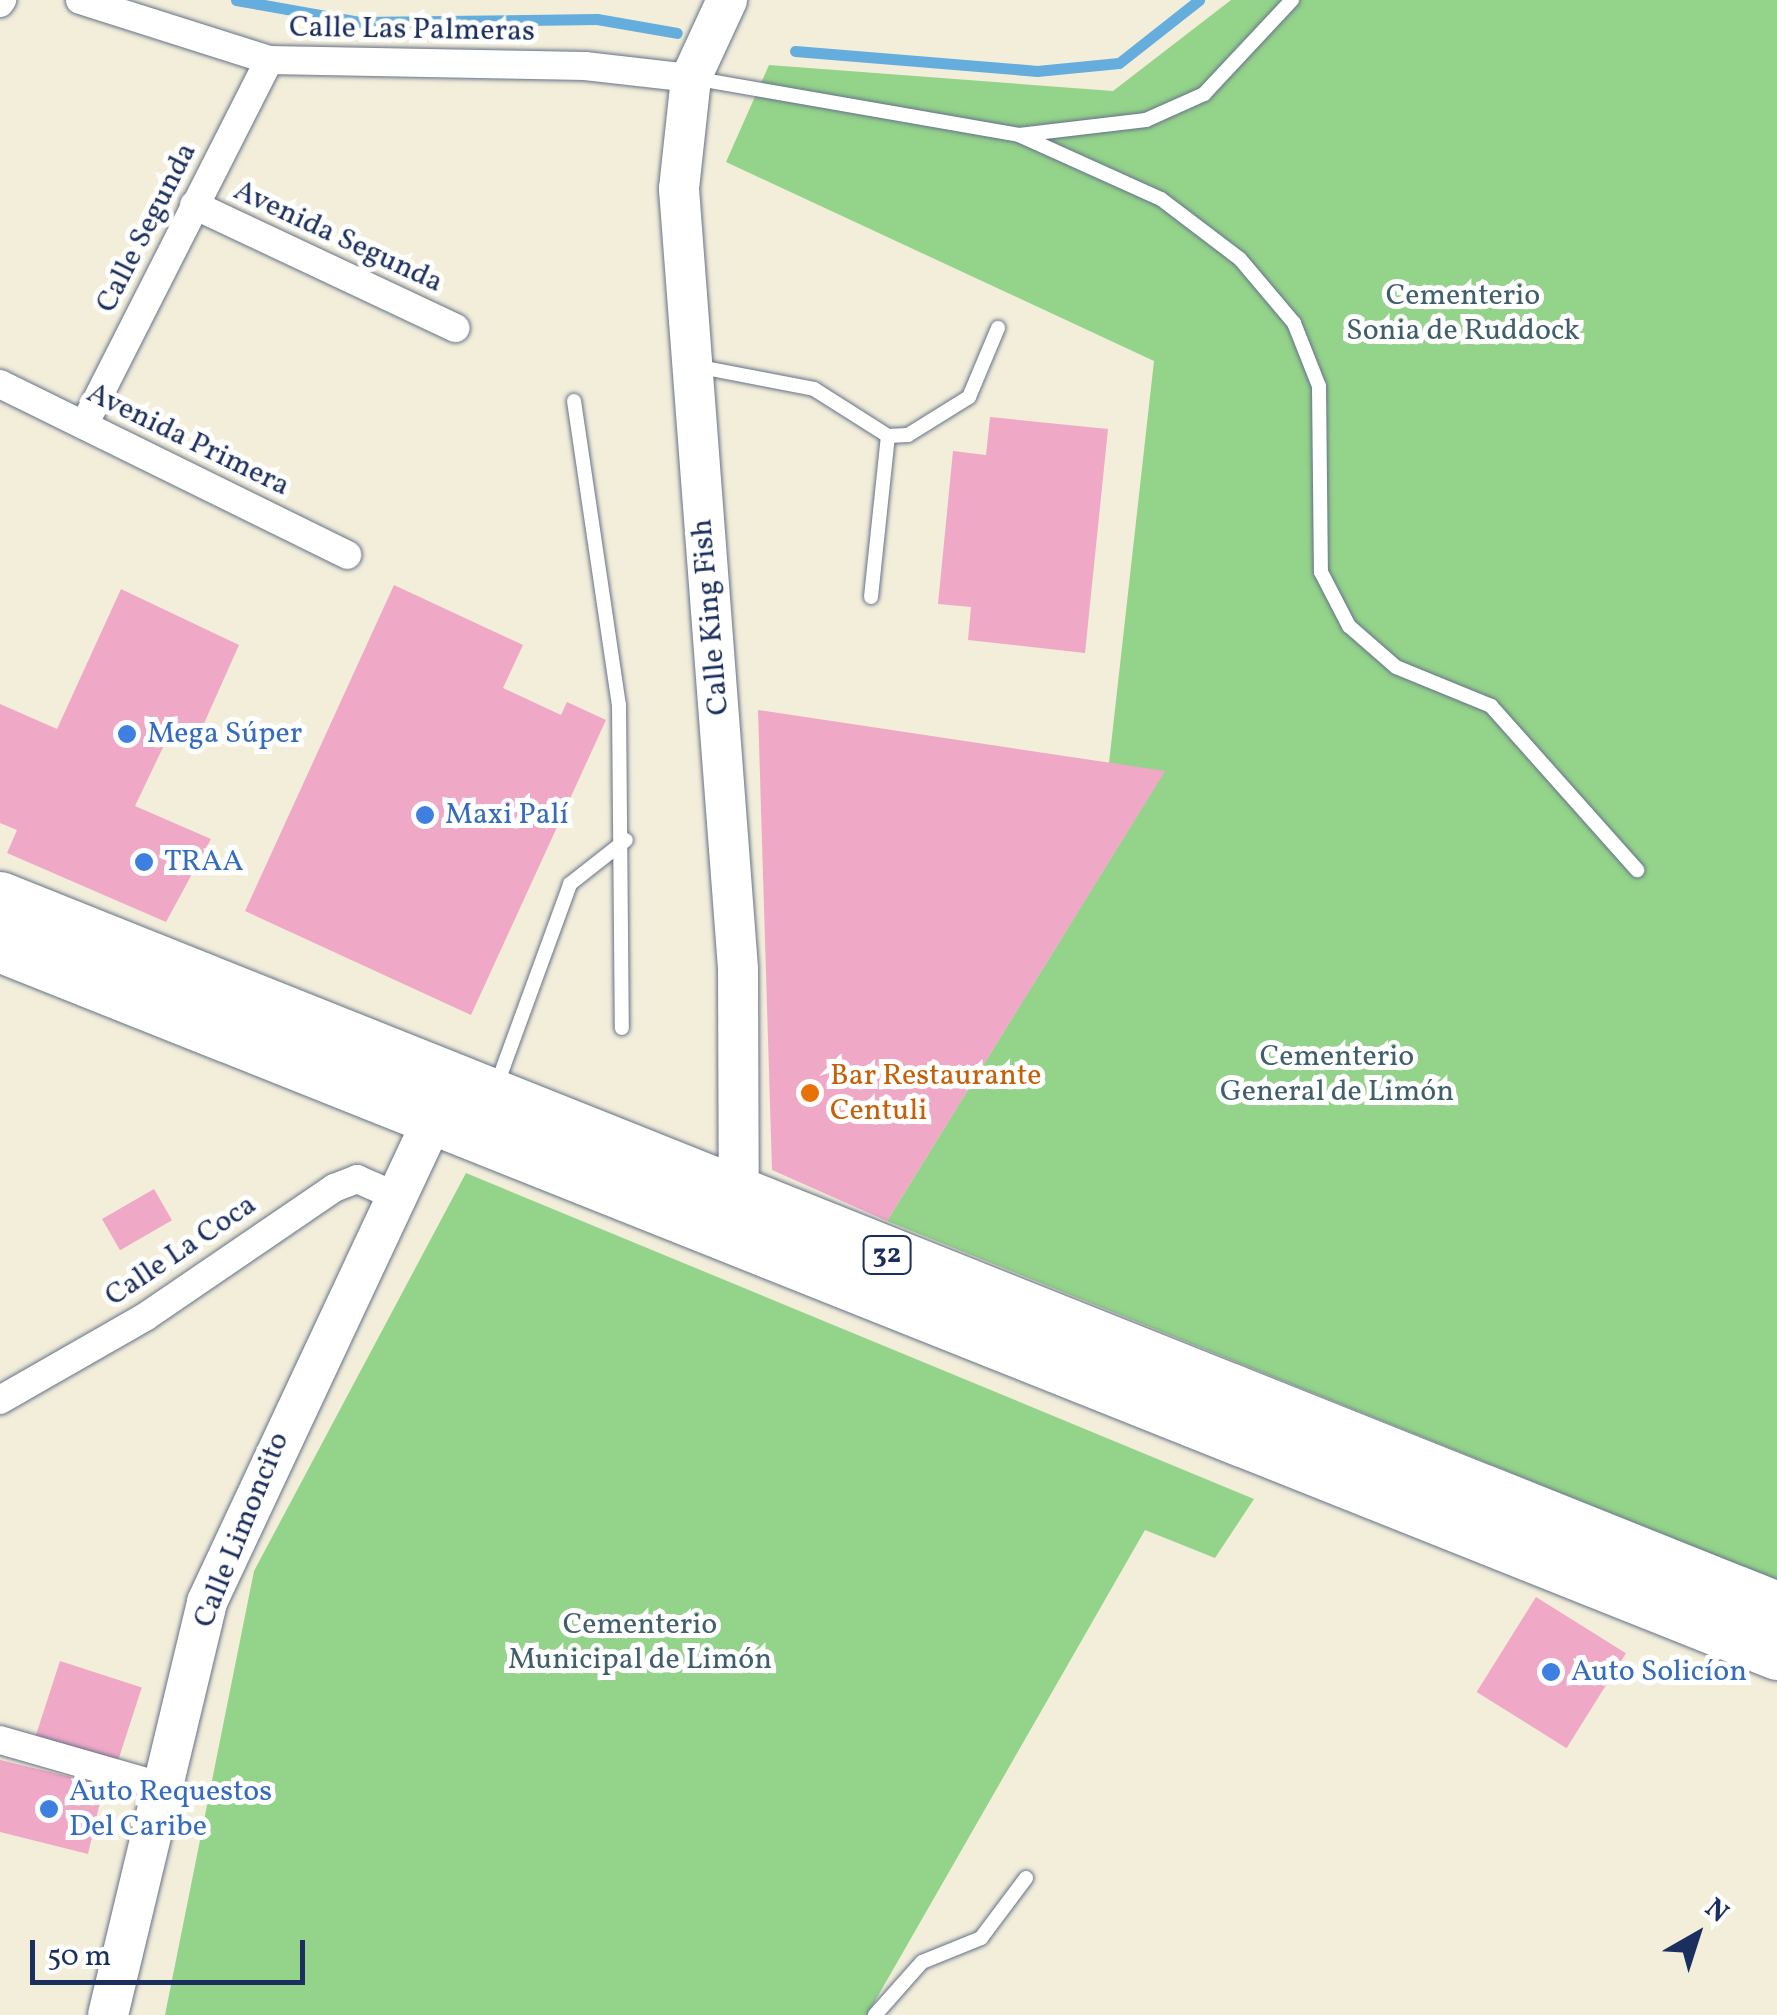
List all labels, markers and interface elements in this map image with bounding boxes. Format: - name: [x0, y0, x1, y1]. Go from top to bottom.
- street label: Calle Las Palmeras: [289, 10, 535, 50]
- street label: Calle Segunda: [89, 137, 205, 319]
- street label: Avenida Segunda: [228, 173, 448, 301]
- park label: Cementerio Sonia de Ruddock: [1346, 278, 1580, 348]
- street label: Avenida Primera: [81, 375, 295, 505]
- street label: Calle King Fish: [684, 517, 738, 717]
- place label: Mega Súper: [147, 716, 302, 752]
- marker: Mega Súper: [116, 723, 138, 745]
- place label: Maxi Palí: [445, 797, 569, 833]
- marker: Maxi Palí: [414, 804, 436, 826]
- place label: TRAA: [164, 844, 244, 880]
- marker: TRAA: [133, 851, 155, 873]
- park label: Cementerio General de Limón: [1220, 1039, 1454, 1110]
- place label: Bar Restaurante Centuli: [830, 1058, 1041, 1128]
- marker: Bar Restaurante Centuli: [799, 1082, 821, 1104]
- street label: Calle La Coca: [99, 1187, 263, 1315]
- road number: 32: [862, 1232, 912, 1278]
- street label: Calle Limoncito: [186, 1427, 298, 1633]
- park label: Cementerio Municipal de Limón: [508, 1607, 772, 1678]
- place label: Auto Solicíon: [1571, 1654, 1747, 1690]
- marker: Auto Solicíon: [1540, 1661, 1562, 1683]
- place label: Auto Requestos Del Caribe: [69, 1774, 272, 1844]
- marker: Auto Requestos Del Caribe: [38, 1798, 60, 1820]
- north arrow: [1647, 1885, 1747, 1985]
- text: N: [1696, 1890, 1736, 1933]
- scale bar: [35, 1920, 310, 1982]
- text: 50 m: [47, 1936, 111, 1978]

